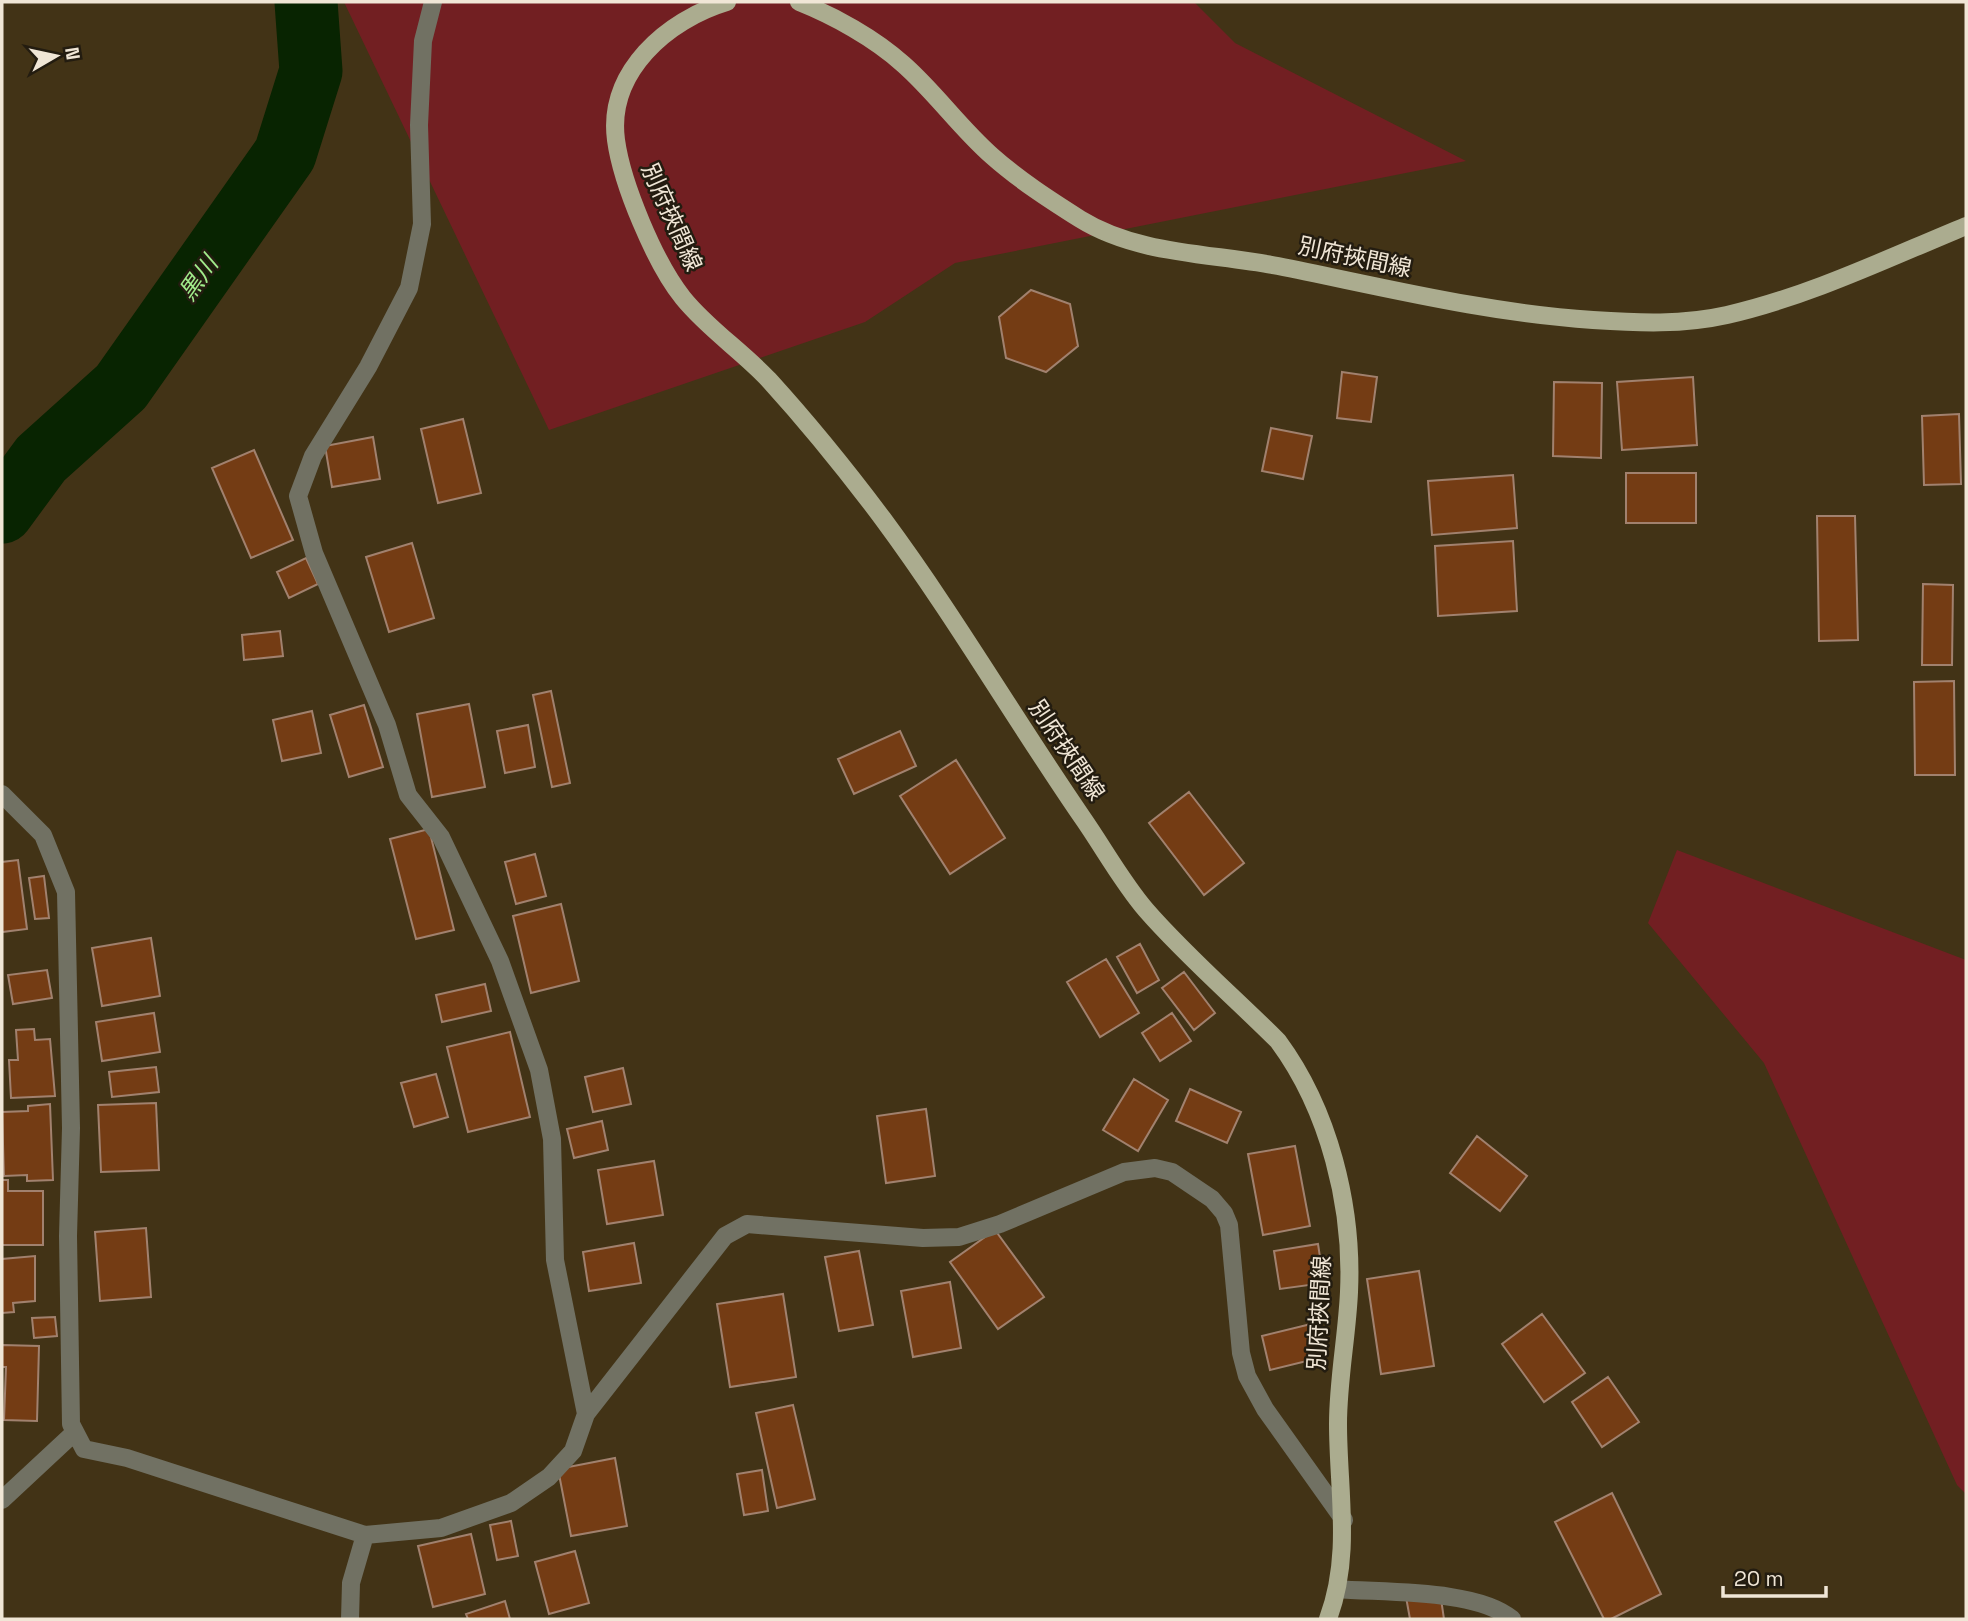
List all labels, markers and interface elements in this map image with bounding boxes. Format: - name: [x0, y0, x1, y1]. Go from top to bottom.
- north arrow: [21, 21, 91, 91]
- text: N: [59, 45, 86, 62]
- street label: 別府挾間線: [635, 158, 709, 276]
- street label: 別府挾間線: [1296, 230, 1414, 284]
- water label: 黒川: [172, 247, 226, 307]
- street label: 別府挾間線: [1022, 694, 1112, 806]
- street label: 別府挾間線: [1301, 1255, 1337, 1371]
- scale bar: [1723, 1554, 1826, 1598]
- text: 20 m: [1734, 1565, 1784, 1592]

